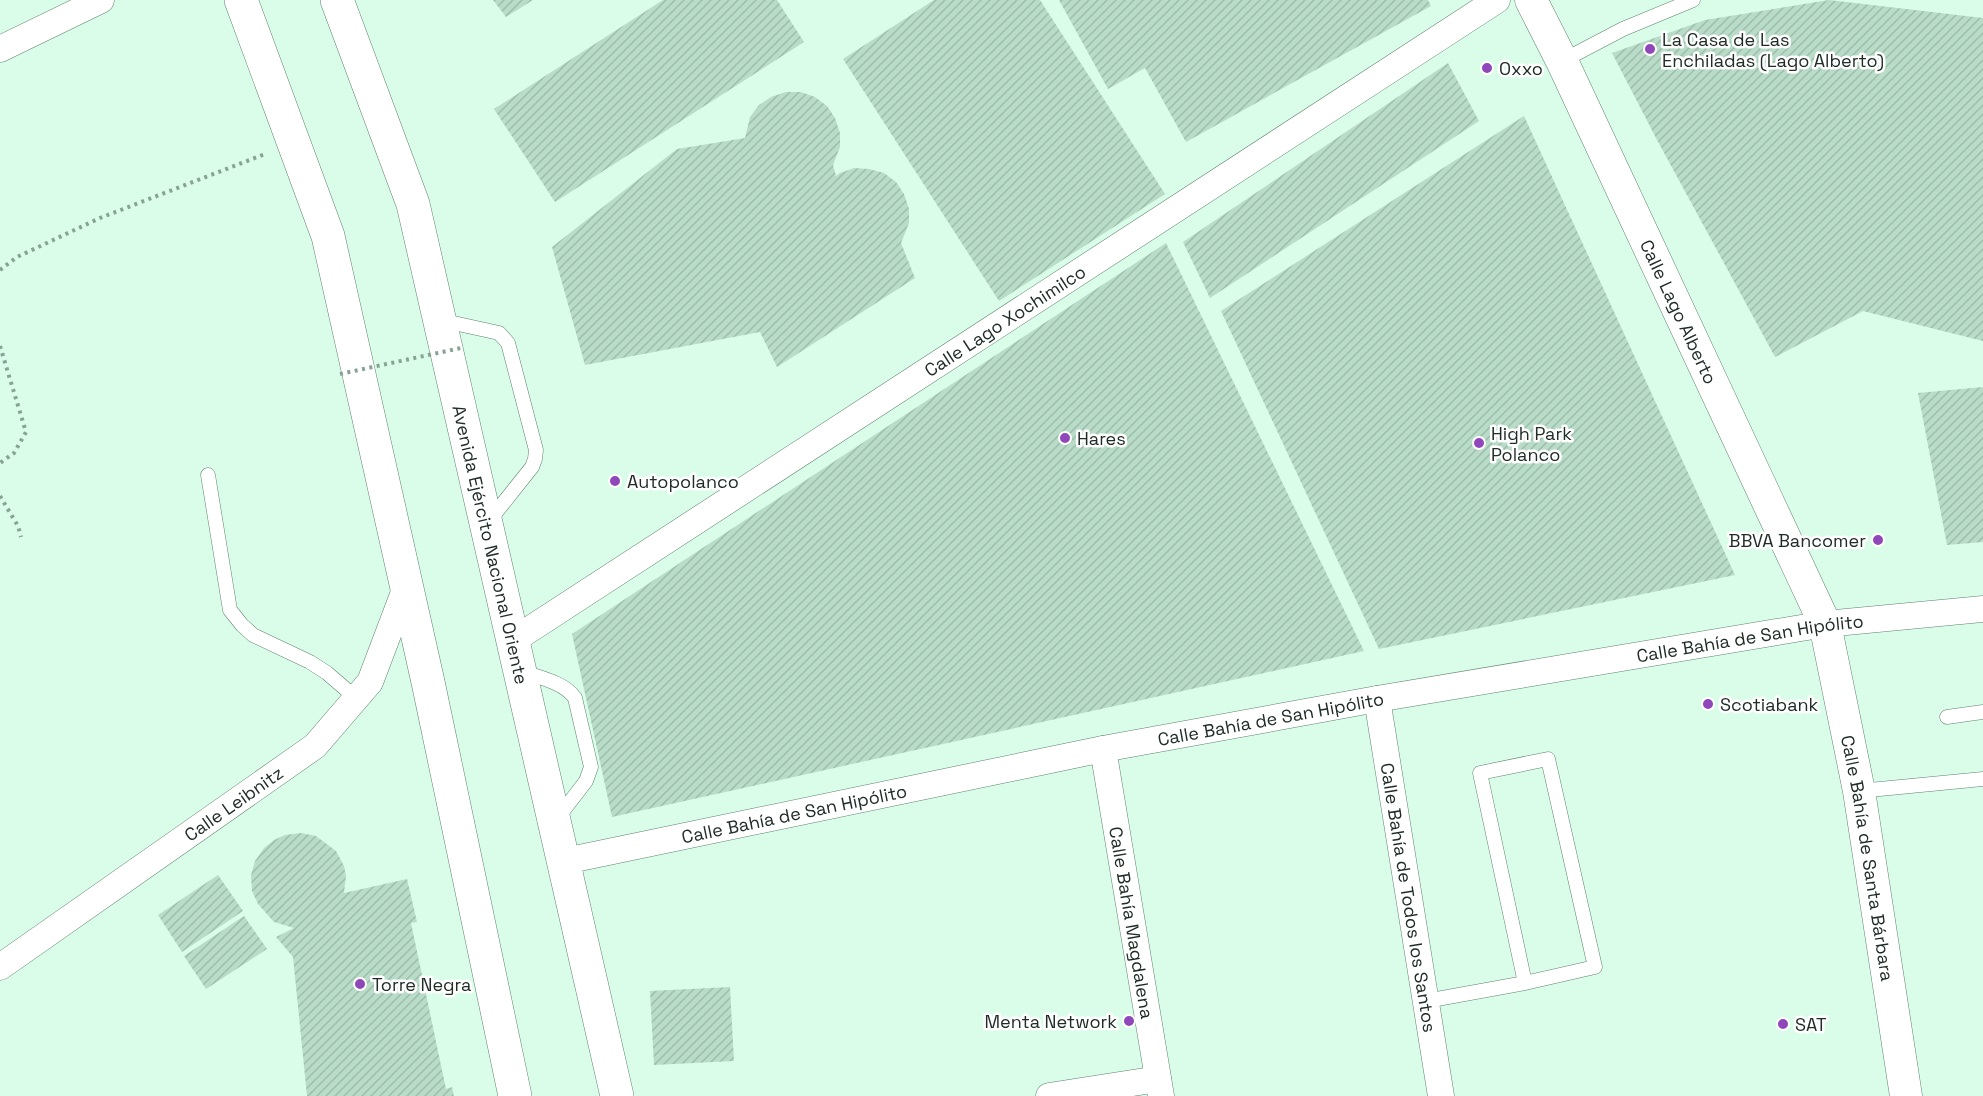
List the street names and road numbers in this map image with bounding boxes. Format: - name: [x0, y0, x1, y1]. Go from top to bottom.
- street label: Calle Lago Alberto: [1635, 236, 1723, 388]
- street label: Calle Lago Xochimilco: [920, 259, 1090, 381]
- street label: Avenida Ejército Nacional Oriente: [448, 403, 534, 686]
- street label: Calle Bahía de San Hipólito: [1635, 609, 1864, 667]
- street label: Calle Bahía de San Hipólito: [1156, 687, 1386, 750]
- street label: Calle Bahía de Santa Bárbara: [1836, 733, 1900, 983]
- street label: Calle Leibnitz: [179, 761, 287, 846]
- street label: Calle Bahía de Todos los Santos: [1376, 761, 1442, 1034]
- street label: Calle Bahía de San Hipólito: [679, 779, 909, 848]
- street label: Calle Bahía Magdalena: [1105, 825, 1159, 1020]

